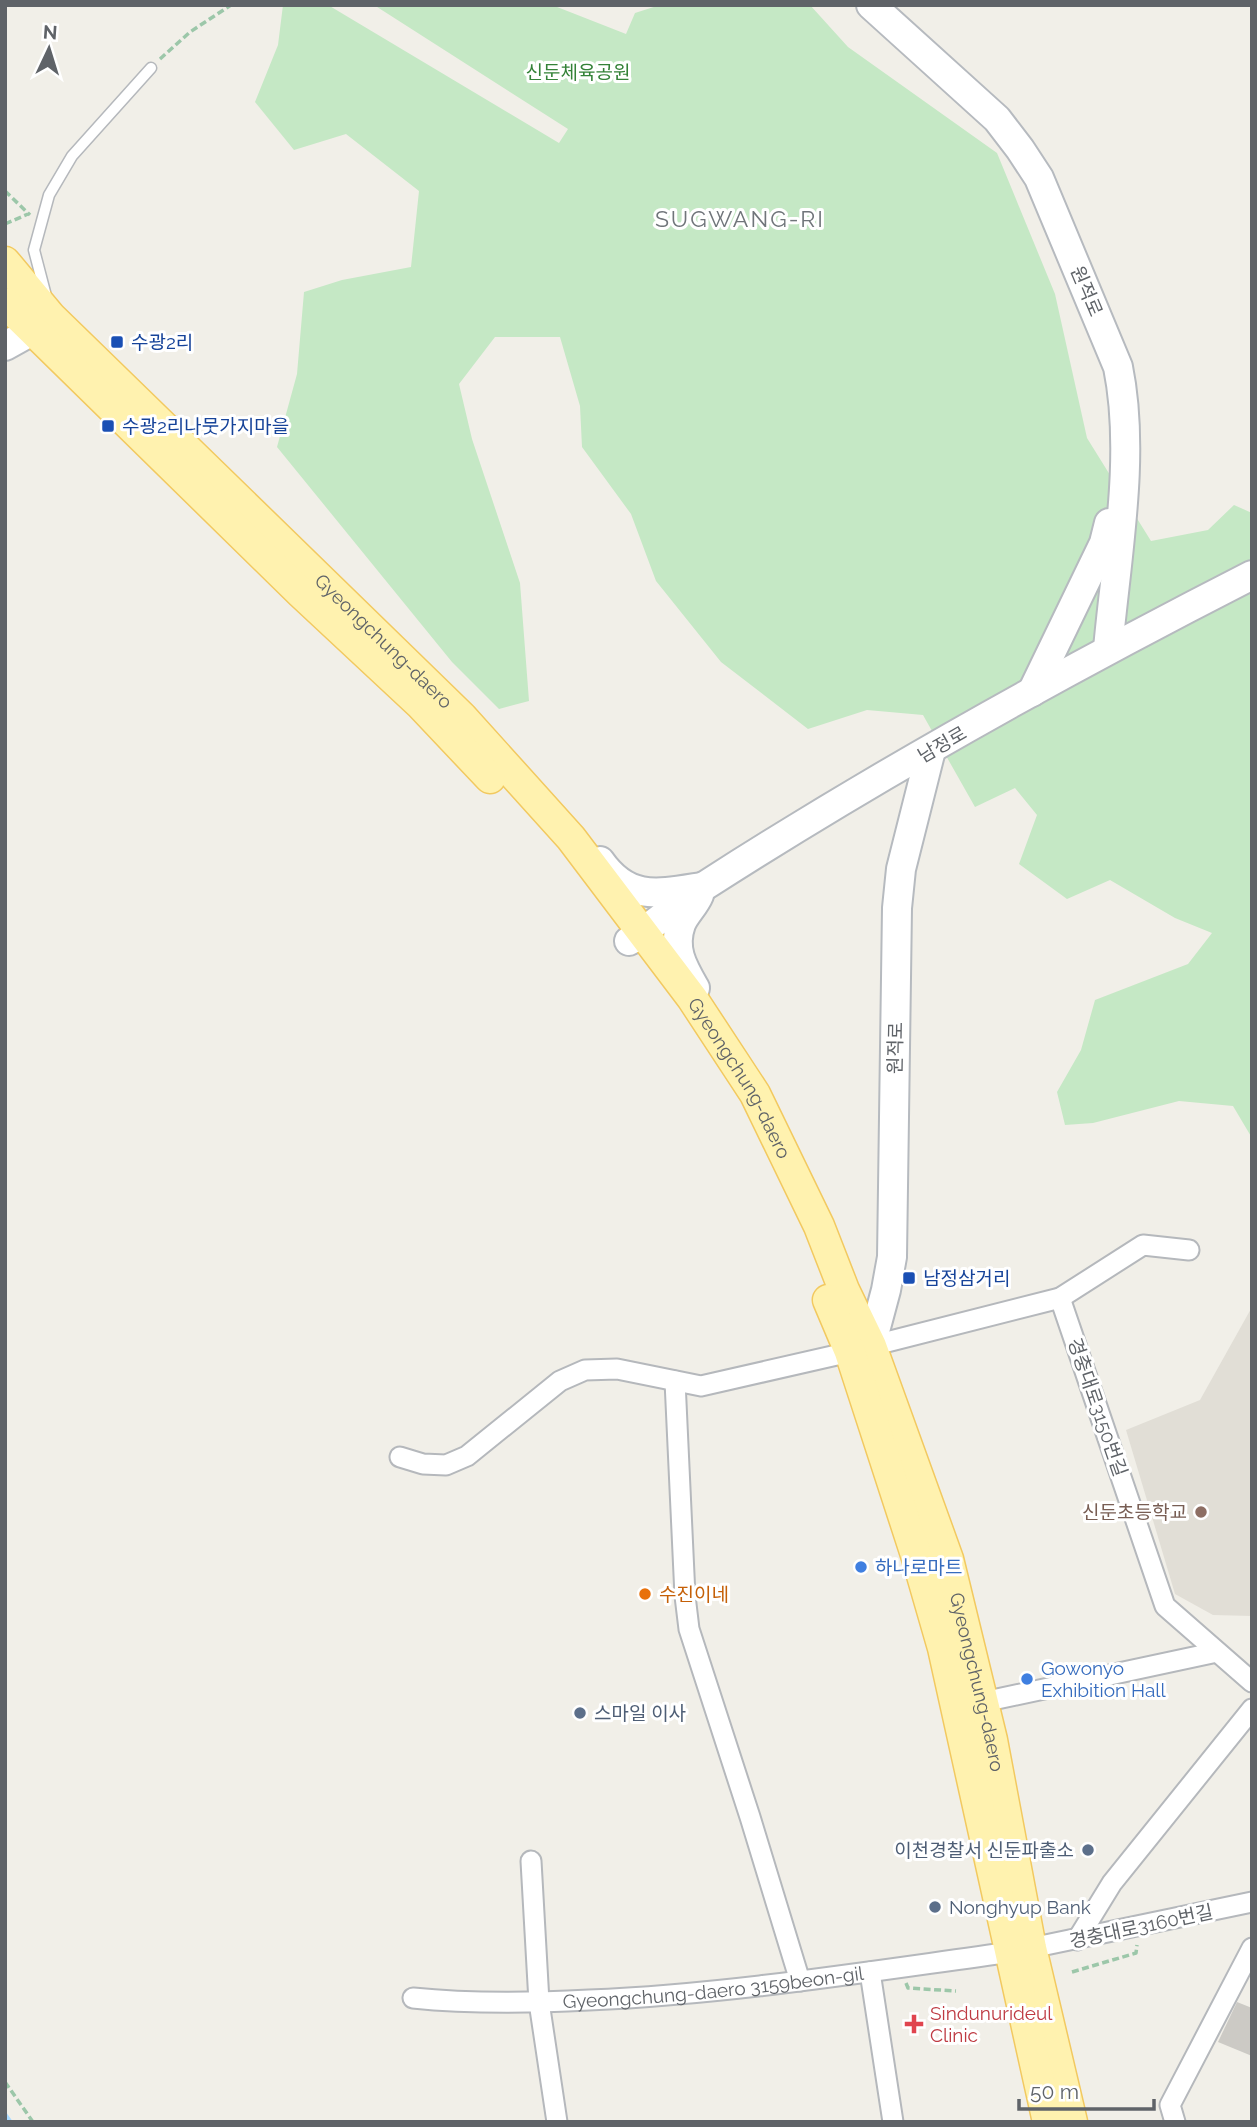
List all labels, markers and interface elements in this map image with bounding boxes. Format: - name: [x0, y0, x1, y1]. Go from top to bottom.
- north arrow: [14, 14, 84, 84]
- text: N: [42, 21, 58, 44]
- park label: 신둔체육공원: [526, 61, 630, 83]
- district label: SUGWANG-RI: [655, 205, 825, 232]
- street label: 원적로: [1067, 263, 1107, 319]
- place label: 수광2리: [131, 331, 193, 353]
- marker: 수광2리: [109, 334, 125, 350]
- place label: 수광2리나뭇가지마을: [122, 415, 289, 437]
- marker: 수광2리나뭇가지마을: [100, 418, 116, 434]
- street label: Gyeongchung-daero: [310, 569, 457, 713]
- street label: 남정로: [914, 721, 970, 767]
- street label: Gyeongchung-daero: [684, 993, 796, 1162]
- street label: 원적로: [884, 1022, 906, 1074]
- place label: 남정삼거리: [923, 1267, 1010, 1289]
- marker: 남정삼거리: [901, 1270, 917, 1286]
- street label: 경충대로3150번길: [1064, 1335, 1132, 1479]
- place label: 신둔초등학교: [1082, 1501, 1187, 1523]
- marker: 신둔초등학교: [1193, 1504, 1209, 1520]
- place label: 하나로마트: [875, 1556, 962, 1578]
- marker: 하나로마트: [853, 1559, 869, 1575]
- place label: 수진이네: [659, 1583, 729, 1605]
- marker: 수진이네: [637, 1586, 653, 1602]
- street label: Gyeongchung-daero: [946, 1590, 1009, 1773]
- place label: Gowonyo Exhibition Hall: [1041, 1657, 1166, 1701]
- marker: Gowonyo Exhibition Hall: [1019, 1671, 1035, 1687]
- place label: 스마일 이사: [594, 1702, 686, 1724]
- marker: 스마일 이사: [572, 1705, 588, 1721]
- place label: 이천경찰서 신둔파출소: [894, 1839, 1074, 1861]
- marker: 이천경찰서 신둔파출소: [1080, 1842, 1096, 1858]
- place label: Nonghyup Bank: [949, 1896, 1091, 1918]
- marker: Nonghyup Bank: [927, 1899, 943, 1915]
- street label: 경충대로3160번길: [1067, 1900, 1215, 1952]
- street label: Gyeongchung-daero 3159beon-gil: [562, 1962, 866, 2012]
- place label: Sindunurideul Clinic: [930, 2002, 1053, 2046]
- marker: Sindunurideul Clinic: [904, 2014, 924, 2034]
- scale bar: [1019, 2068, 1154, 2112]
- text: 50 m: [1030, 2079, 1079, 2104]

